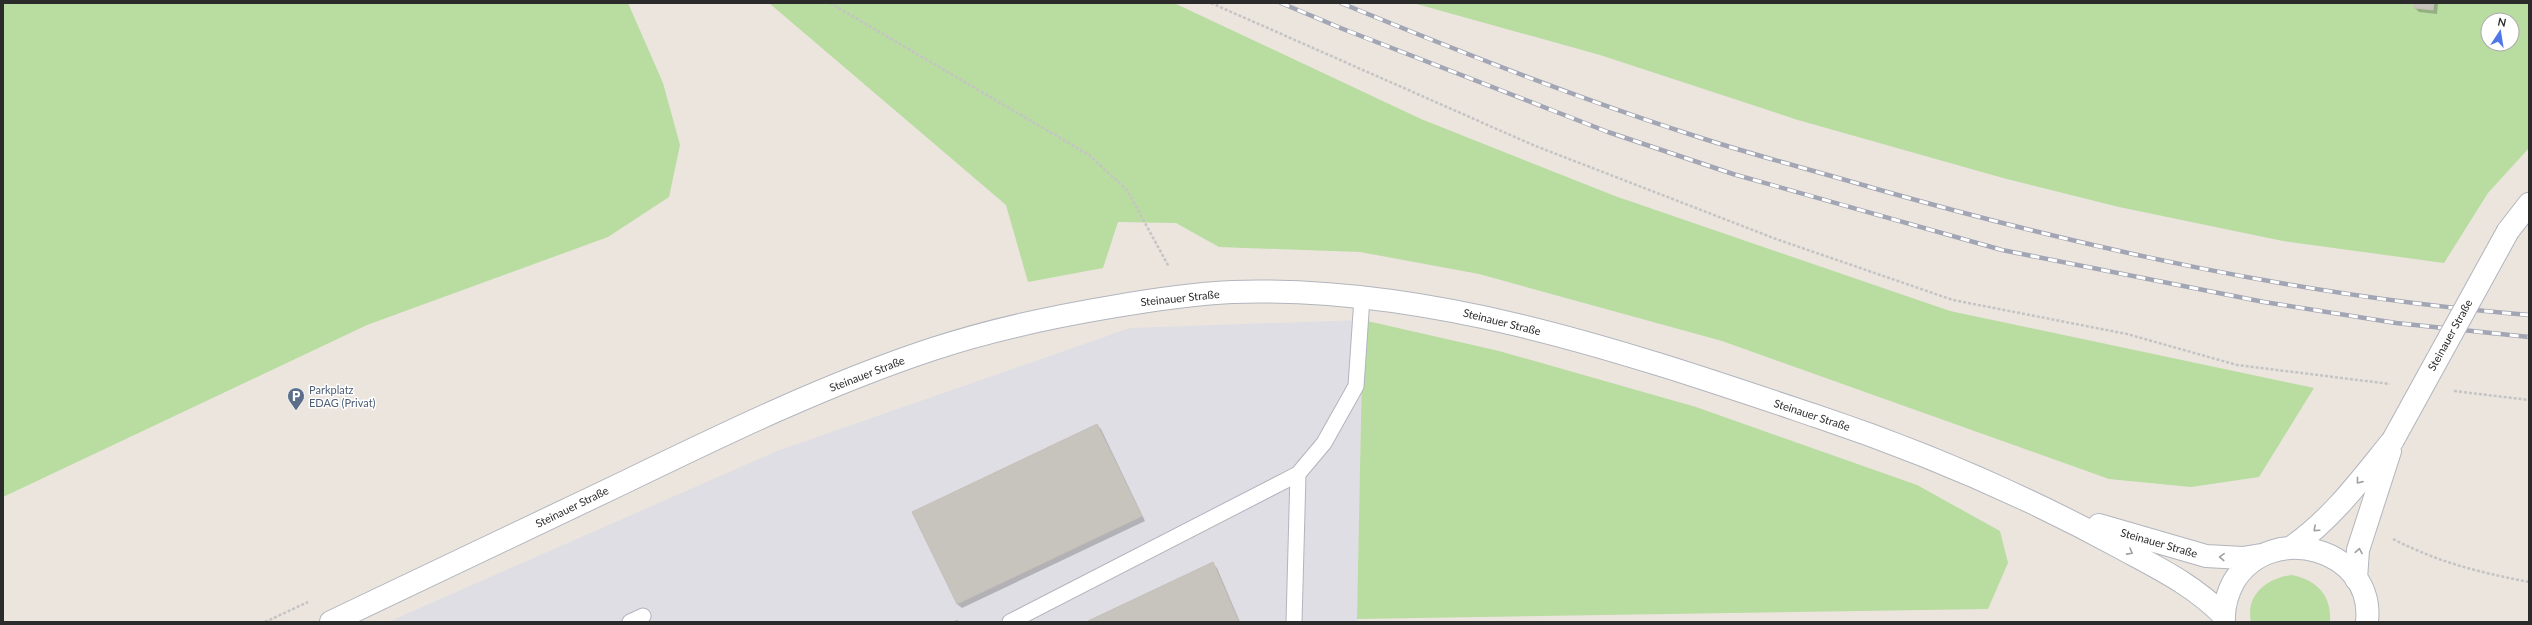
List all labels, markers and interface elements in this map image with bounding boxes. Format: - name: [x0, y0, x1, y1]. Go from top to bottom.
- north arrow: [2480, 12, 2520, 52]
- text: N: [2497, 14, 2508, 29]
- street label: Steinauer Straße: [1140, 287, 1220, 308]
- street label: Steinauer Straße: [2425, 297, 2475, 373]
- street label: Steinauer Straße: [1462, 306, 1542, 337]
- street label: Steinauer Straße: [827, 353, 906, 394]
- place label: Parkplatz EDAG (Privat): [309, 383, 376, 409]
- parking icon: Parkplatz EDAG (Privat): [286, 386, 306, 411]
- street label: Steinauer Straße: [1772, 396, 1852, 433]
- one-way arrow: [2357, 476, 2364, 484]
- street label: Steinauer Straße: [533, 483, 611, 530]
- street label: Steinauer Straße: [2119, 525, 2199, 560]
- one-way arrow: [2313, 525, 2321, 532]
- one-way arrow: [2126, 548, 2133, 555]
- one-way arrow: [2354, 548, 2362, 555]
- one-way arrow: [2219, 553, 2225, 562]

